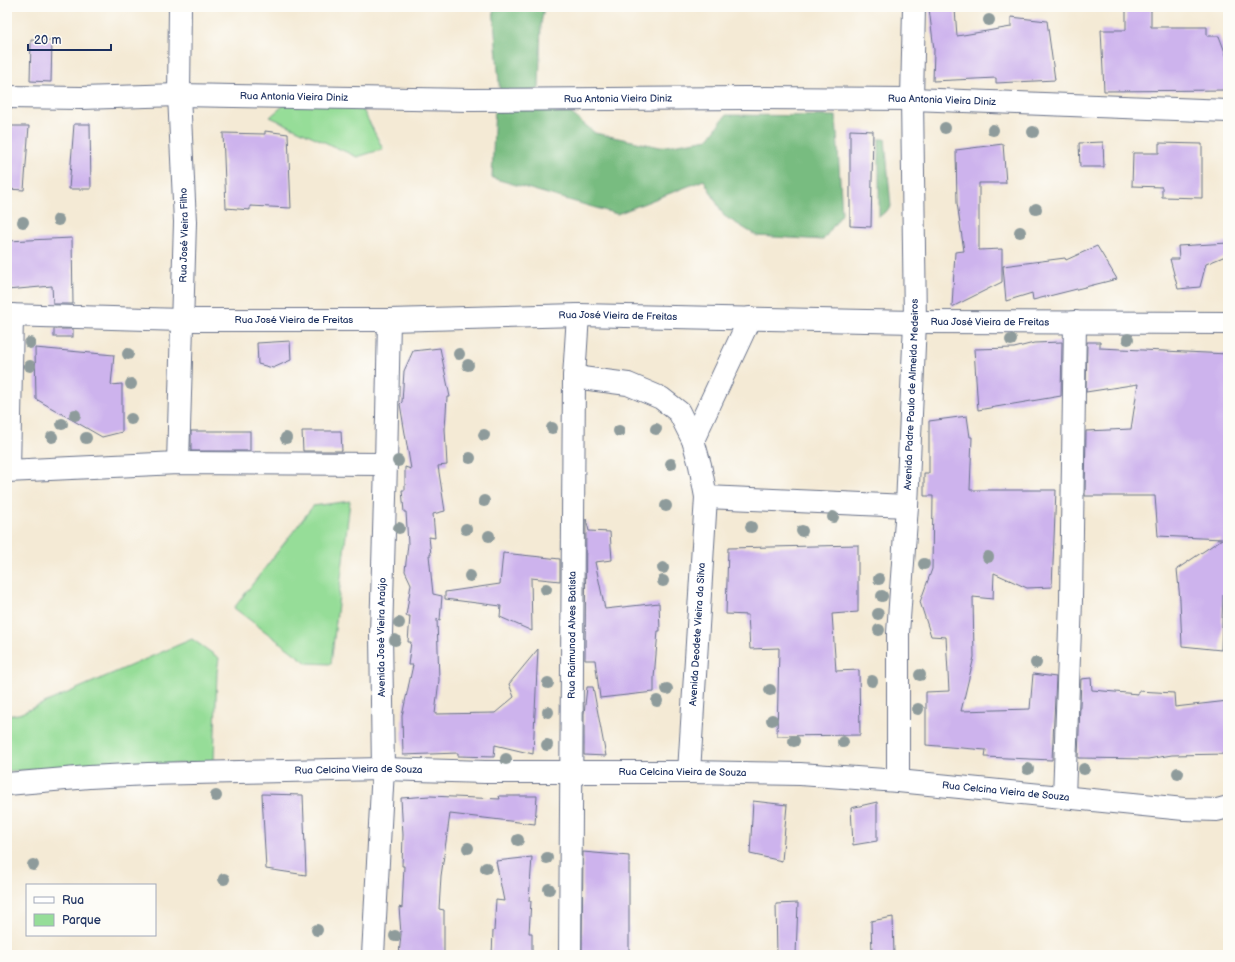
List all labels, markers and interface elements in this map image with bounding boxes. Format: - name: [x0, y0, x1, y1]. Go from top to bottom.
- scale bar: [28, 26, 111, 52]
- text: 20 m: [34, 33, 61, 48]
- street label: Rua Antonia Vieira Diniz: [240, 90, 348, 104]
- street label: Rua Antonia Vieira Diniz: [564, 93, 672, 105]
- street label: Rua Antonia Vieira Diniz: [888, 93, 996, 108]
- street label: Rua José Vieira Filho: [177, 187, 191, 283]
- street label: Avenida Padre Paulo de Almeida Medeiros: [902, 299, 921, 490]
- street label: Rua José Vieira de Freitas: [558, 309, 677, 323]
- street label: Rua José Vieira de Freitas: [235, 314, 353, 326]
- street label: Rua José Vieira de Freitas: [930, 316, 1049, 328]
- street label: Avenida Deodete Vieira da Silva: [687, 562, 708, 706]
- street label: Rua Raimunod Alves Batista: [566, 571, 579, 699]
- street label: Avenida José Vieira Araújo: [375, 577, 389, 697]
- street label: Rua Celcina Vieira de Souza: [294, 763, 423, 777]
- street label: Rua Celcina Vieira de Souza: [618, 766, 747, 779]
- street label: Rua Celcina Vieira de Souza: [941, 779, 1070, 804]
- legend: [26, 884, 156, 936]
- text: Rua: [62, 893, 84, 908]
- text: Parque: [62, 913, 101, 928]

